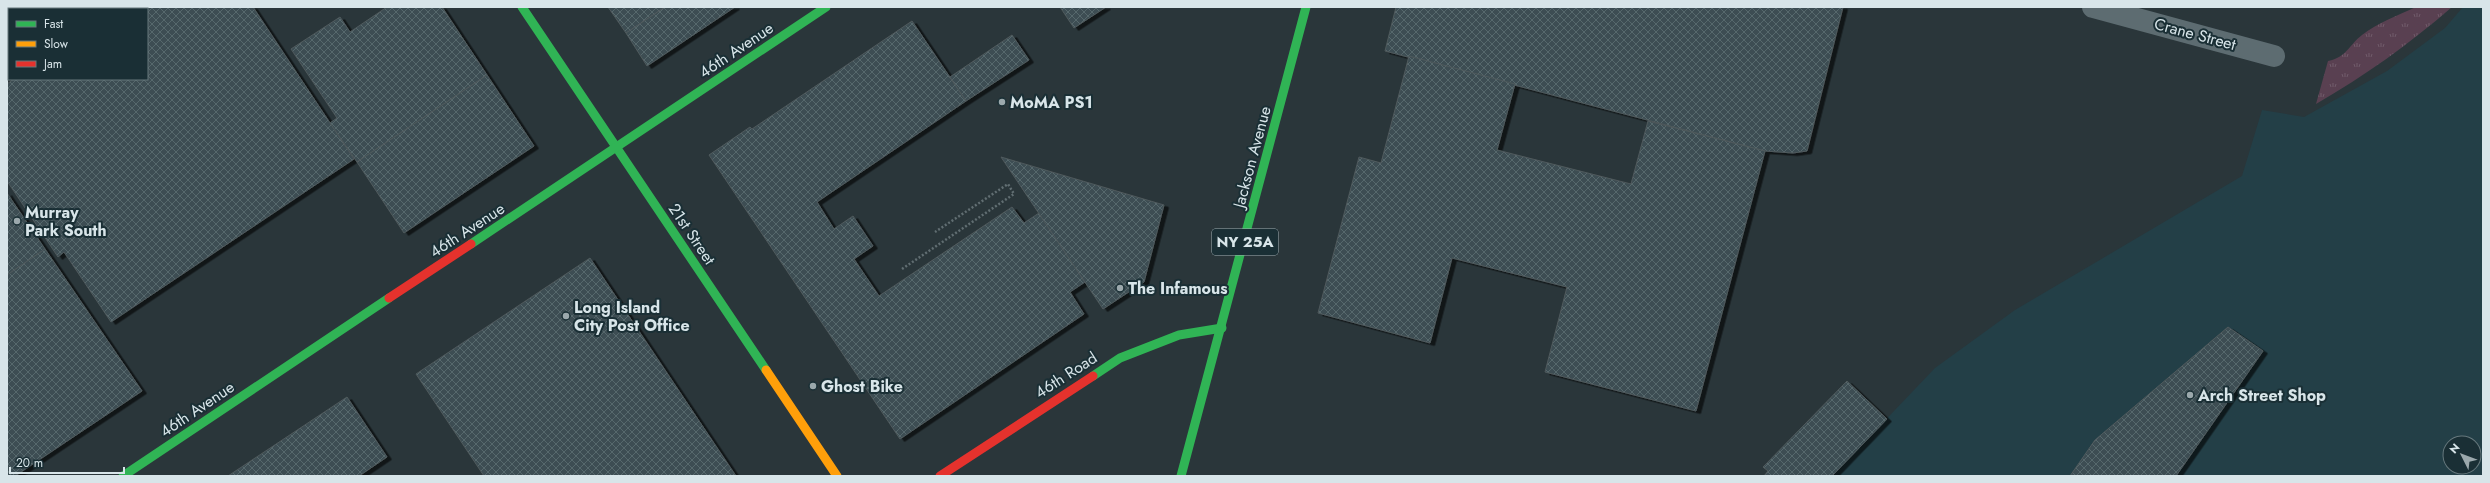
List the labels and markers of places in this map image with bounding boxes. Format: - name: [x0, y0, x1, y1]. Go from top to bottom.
- place label: MoMA PS1: [1010, 91, 1093, 114]
- marker: MoMA PS1: [997, 97, 1007, 107]
- place label: Murray Park South: [25, 201, 107, 242]
- marker: Murray Park South: [12, 216, 22, 226]
- place label: The Infamous: [1128, 277, 1228, 300]
- marker: The Infamous: [1115, 283, 1125, 293]
- place label: Long Island City Post Office: [574, 296, 690, 337]
- marker: Long Island City Post Office: [561, 311, 571, 321]
- place label: Ghost Bike: [821, 375, 903, 398]
- marker: Ghost Bike: [808, 381, 818, 391]
- place label: Arch Street Shop: [2197, 384, 2326, 407]
- marker: Arch Street Shop: [2185, 390, 2195, 400]

